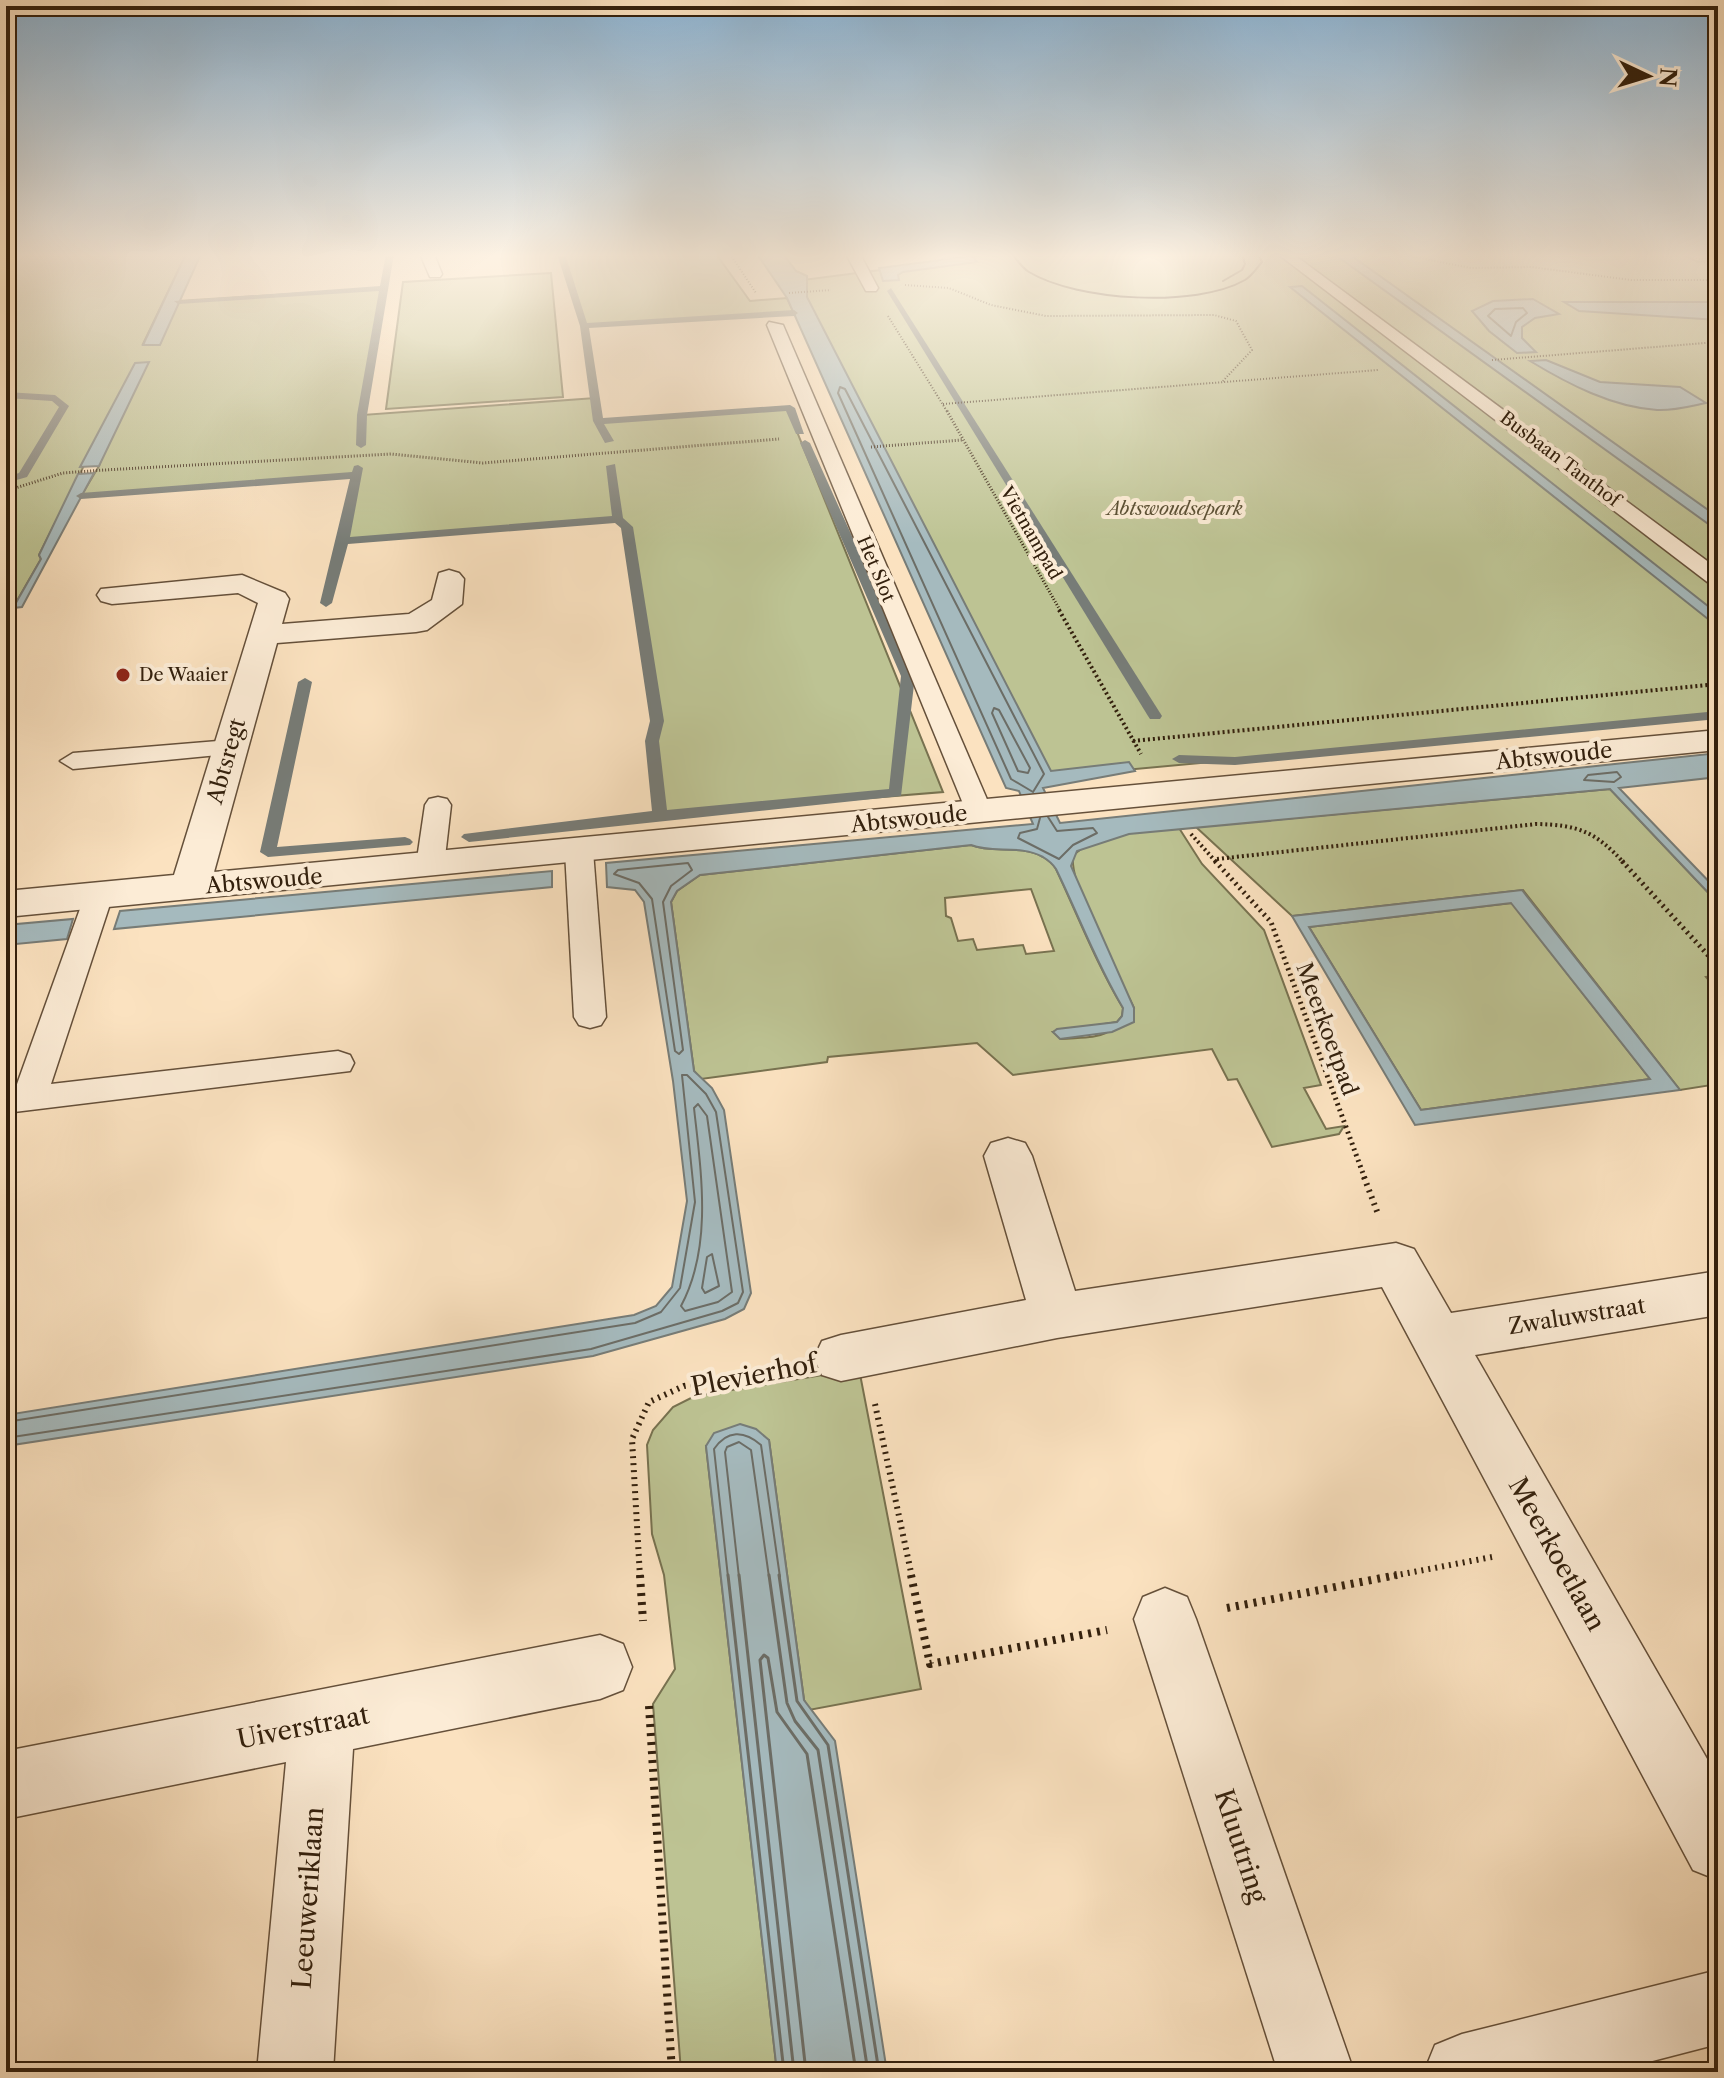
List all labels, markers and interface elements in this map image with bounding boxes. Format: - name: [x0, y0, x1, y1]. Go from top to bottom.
- north arrow: [1608, 36, 1688, 116]
- text: N: [1653, 67, 1682, 88]
- street label: Busbaan Tanthof: [1496, 407, 1626, 513]
- street label: Vietnampad: [995, 482, 1067, 584]
- park label: Abtswoudsepark: [1104, 498, 1243, 520]
- street label: Het Slot: [852, 533, 900, 606]
- place label: De Waaier: [139, 664, 228, 686]
- marker: De Waaier: [114, 666, 132, 684]
- street label: Abtsregt: [201, 715, 251, 808]
- street label: Abtswoude: [1493, 736, 1614, 776]
- street label: Abtswoude: [848, 799, 969, 839]
- street label: Abtswoude: [203, 862, 324, 900]
- street label: Meerkoetpad: [1290, 959, 1364, 1099]
- street label: Zwaluwstraat: [1507, 1292, 1648, 1340]
- street label: Plevierhof: [688, 1347, 822, 1403]
- street label: Meerkoetlaan: [1502, 1472, 1612, 1636]
- street label: Uiverstraat: [234, 1698, 373, 1756]
- street label: Kluutring: [1208, 1785, 1275, 1907]
- street label: Leeuweriklaan: [286, 1806, 330, 1990]

